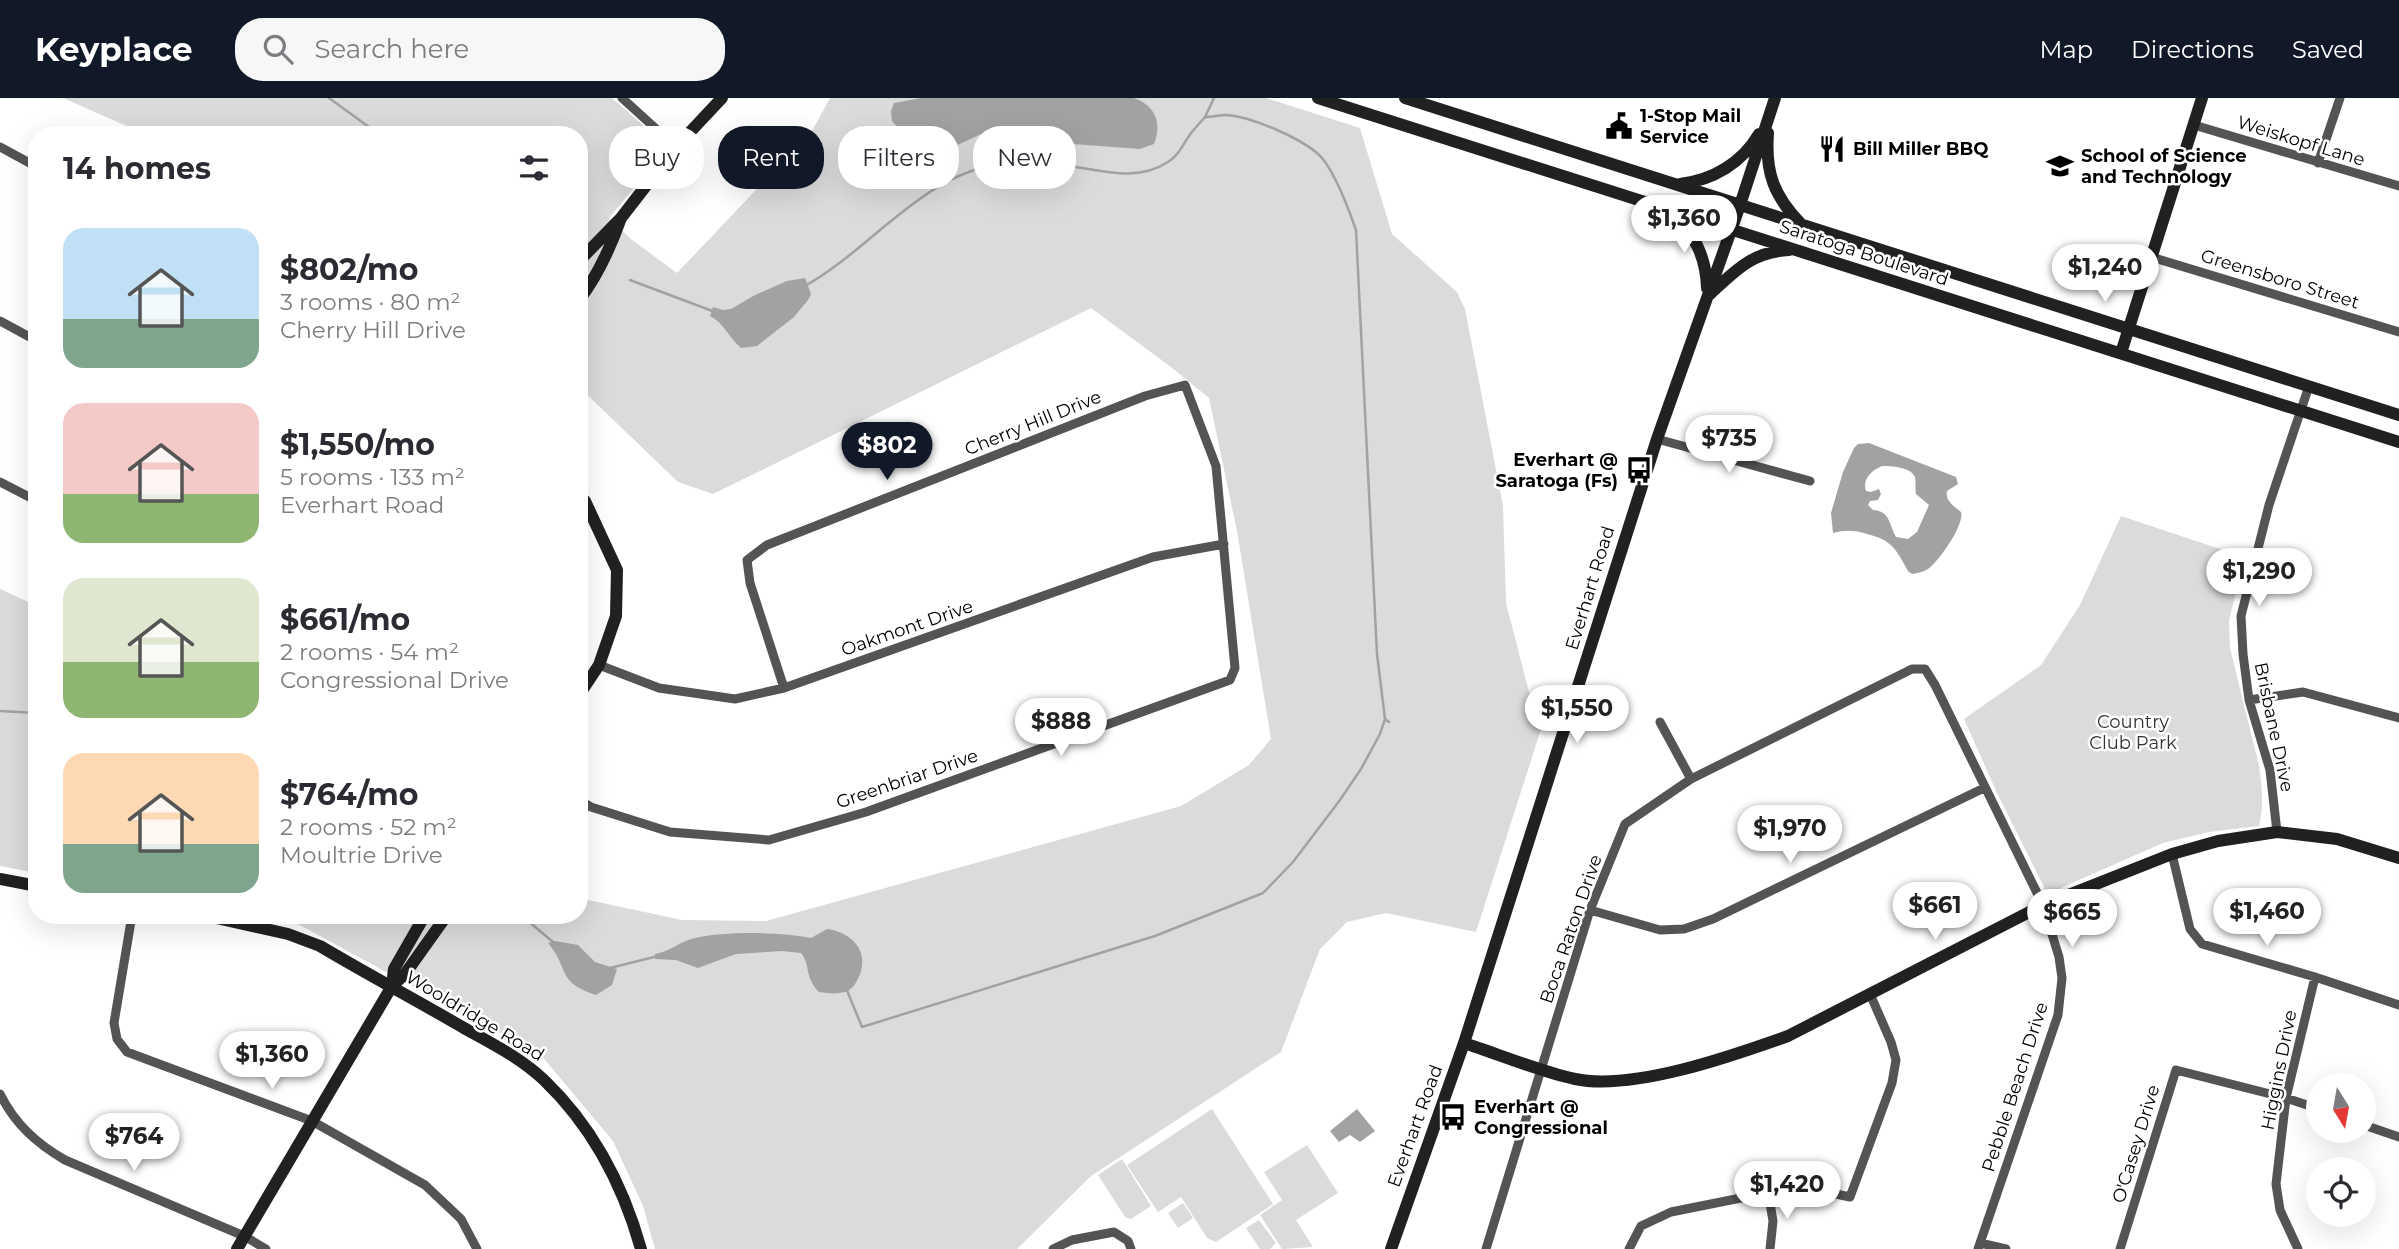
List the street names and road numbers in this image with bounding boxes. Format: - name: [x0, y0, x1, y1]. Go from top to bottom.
- street label: Weiskopf Lane: [2234, 111, 2368, 171]
- street label: Saratoga Boulevard: [1777, 215, 1951, 291]
- street label: Greensboro Street: [2198, 244, 2362, 314]
- street label: Cherry Hill Drive: [961, 386, 1105, 460]
- street label: Everhart Road: [1561, 523, 1619, 653]
- street label: Oakmont Drive: [838, 595, 976, 661]
- street label: Brisbane Drive: [2250, 660, 2299, 794]
- street label: Greenbriar Drive: [833, 744, 981, 814]
- street label: Boca Raton Drive: [1535, 851, 1607, 1006]
- street label: Wooldridge Road: [402, 966, 548, 1066]
- street label: Pebble Beach Drive: [1977, 999, 2053, 1175]
- street label: Higgins Drive: [2257, 1008, 2301, 1132]
- street label: Everhart Road: [1383, 1062, 1447, 1190]
- street label: O'Casey Drive: [2108, 1082, 2164, 1206]

